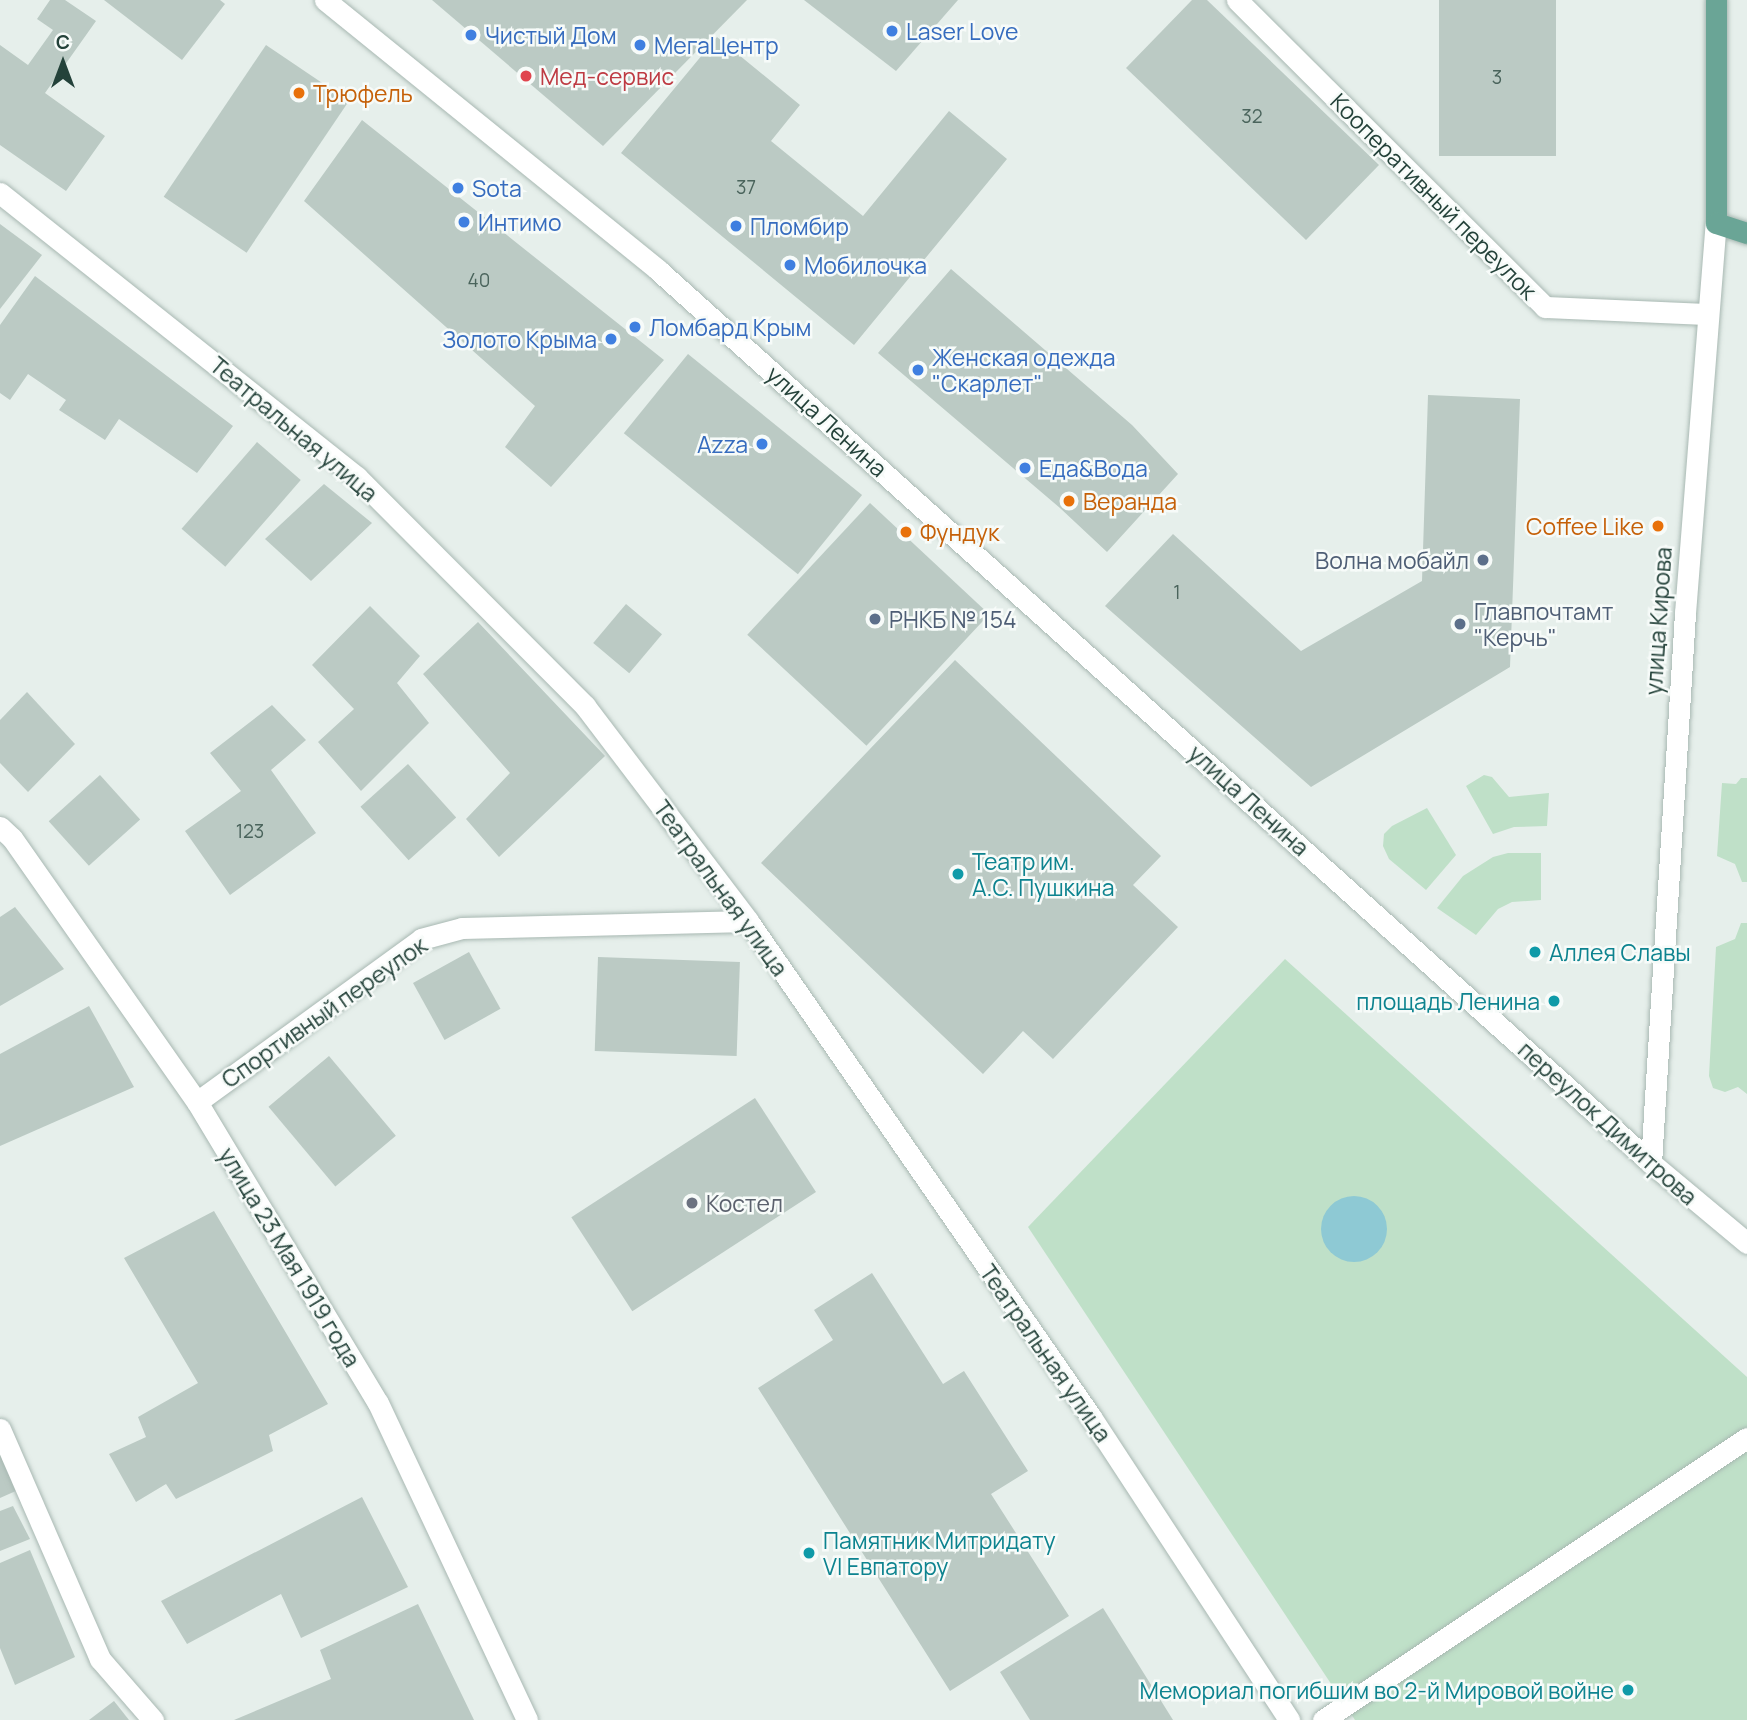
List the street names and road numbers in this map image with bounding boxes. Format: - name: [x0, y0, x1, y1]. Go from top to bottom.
- street label: Кооперативный переулок: [1325, 87, 1543, 305]
- street label: Театральная улица: [205, 351, 383, 507]
- street label: улица Ленина: [761, 360, 893, 482]
- street label: улица Кирова: [1639, 546, 1677, 696]
- street label: улица Ленина: [1183, 739, 1315, 861]
- street label: Театральная улица: [648, 795, 794, 981]
- street label: Спортивный переулок: [216, 931, 432, 1093]
- street label: переулок Димитрова: [1513, 1035, 1703, 1211]
- street label: улица 23 Мая 1919 года: [214, 1142, 366, 1372]
- street label: Театральная улица: [974, 1259, 1118, 1447]

